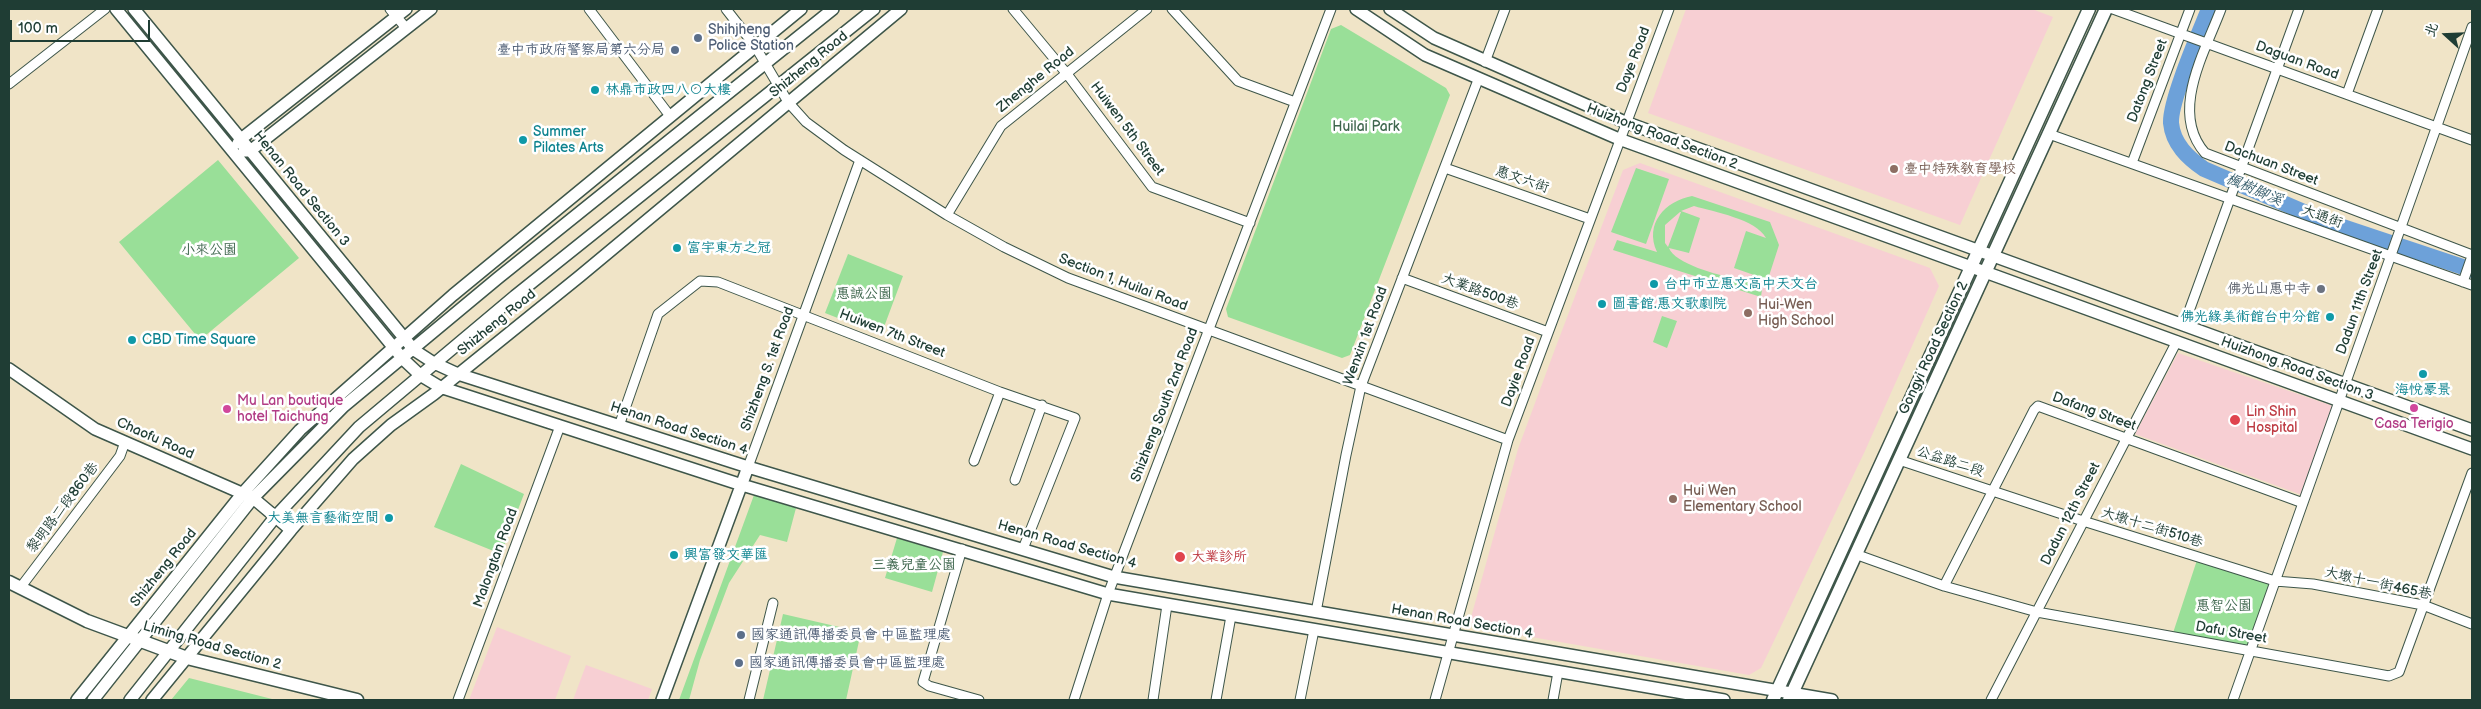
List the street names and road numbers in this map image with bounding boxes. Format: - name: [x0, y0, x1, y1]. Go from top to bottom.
- street label: Daye Road: [1614, 25, 1654, 95]
- street label: Shizheng Road: [766, 28, 852, 102]
- street label: Datong Street: [2124, 37, 2172, 125]
- street label: Daguan Road: [2253, 38, 2341, 84]
- street label: Zhenghe Road: [994, 44, 1078, 116]
- street label: Huiwen 5th Street: [1086, 79, 1168, 179]
- street label: Huizhong Road Section 2: [1584, 100, 1740, 174]
- street label: Henan Road Section 3: [249, 128, 353, 250]
- street label: Dachuan Street: [2222, 138, 2320, 190]
- street label: 惠文六街: [1493, 163, 1551, 197]
- street label: 大通街: [2299, 202, 2345, 232]
- street label: Dadun 11th Street: [2333, 247, 2387, 357]
- street label: Section 1, Huilai Road: [1056, 251, 1190, 315]
- street label: 大業路500巷: [1439, 270, 1521, 314]
- street label: Gongyi Road Section 2: [1896, 279, 1972, 417]
- street label: Wenxin 1st Road: [1340, 284, 1392, 388]
- street label: Shizheng Road: [454, 286, 540, 360]
- street label: Shizheng S. 1st Road: [738, 305, 798, 433]
- street label: Huiwen 7th Street: [837, 306, 947, 362]
- street label: Shizheng South 2nd Road: [1128, 326, 1202, 484]
- street label: Huizhong Road Section 3: [2218, 334, 2376, 404]
- street label: Dayie Road: [1499, 335, 1539, 409]
- street label: Dafang Street: [2050, 389, 2138, 435]
- street label: Henan Road Section 4: [608, 399, 750, 459]
- street label: Chaofu Road: [114, 414, 196, 464]
- street label: 公益路二段: [1914, 443, 1986, 481]
- street label: 黎明路二段860巷: [24, 459, 102, 557]
- street label: Dadun 12th Street: [2038, 460, 2104, 568]
- street label: 大墩十二街510巷: [2099, 505, 2205, 551]
- street label: Malongtan Road: [470, 506, 522, 610]
- street label: Henan Road Section 4: [996, 517, 1138, 573]
- street label: Shizheng Road: [127, 525, 201, 611]
- street label: 大墩十一街465巷: [2323, 564, 2433, 604]
- street label: Henan Road Section 4: [1390, 601, 1534, 643]
- street label: Liming Road Section 2: [141, 618, 283, 674]
- street label: Dafu Street: [2194, 618, 2268, 648]

